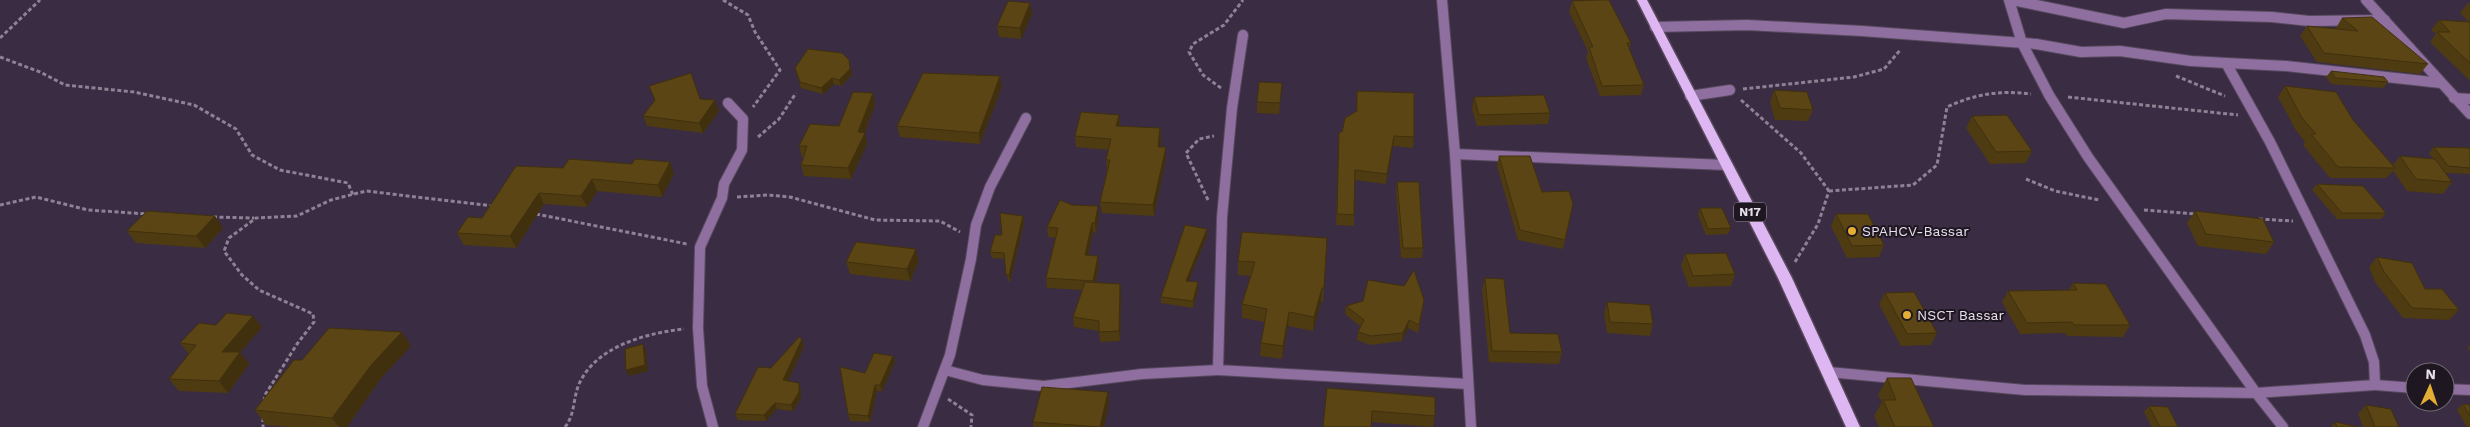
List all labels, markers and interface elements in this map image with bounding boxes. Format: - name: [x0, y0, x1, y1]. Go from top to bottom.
- road number: N17: [1734, 202, 1766, 222]
- place label: SPAHCV-Bassar: [1862, 223, 1969, 239]
- marker: SPAHCV-Bassar: [1846, 225, 1858, 237]
- place label: NSCT Bassar: [1917, 307, 2004, 323]
- marker: NSCT Bassar: [1901, 309, 1913, 321]
- north arrow: [2405, 362, 2455, 412]
- text: N: [2425, 366, 2436, 382]

